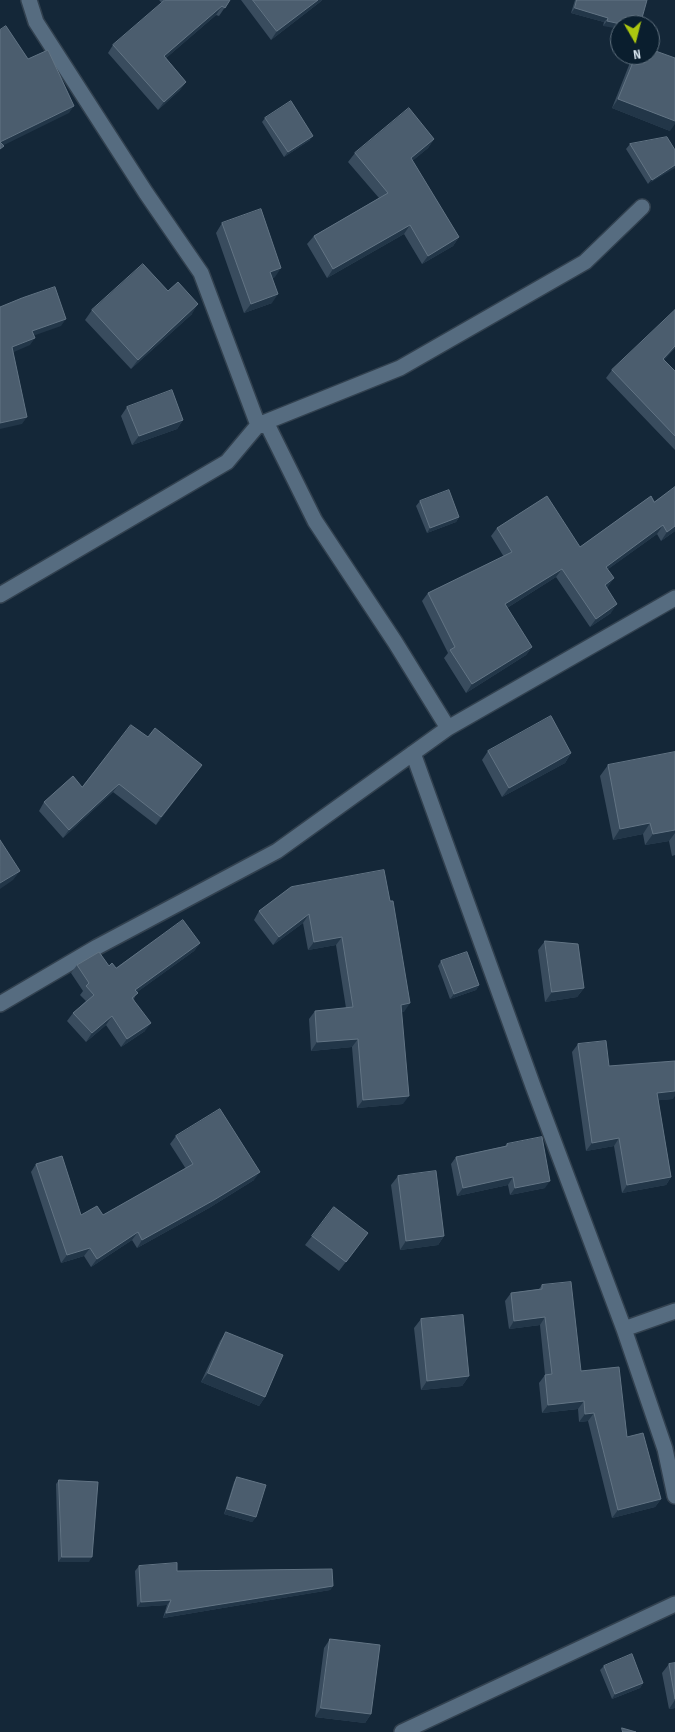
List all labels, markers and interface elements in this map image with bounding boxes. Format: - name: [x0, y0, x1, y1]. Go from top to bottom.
- north arrow: [610, 15, 660, 65]
- text: N: [632, 45, 642, 63]

